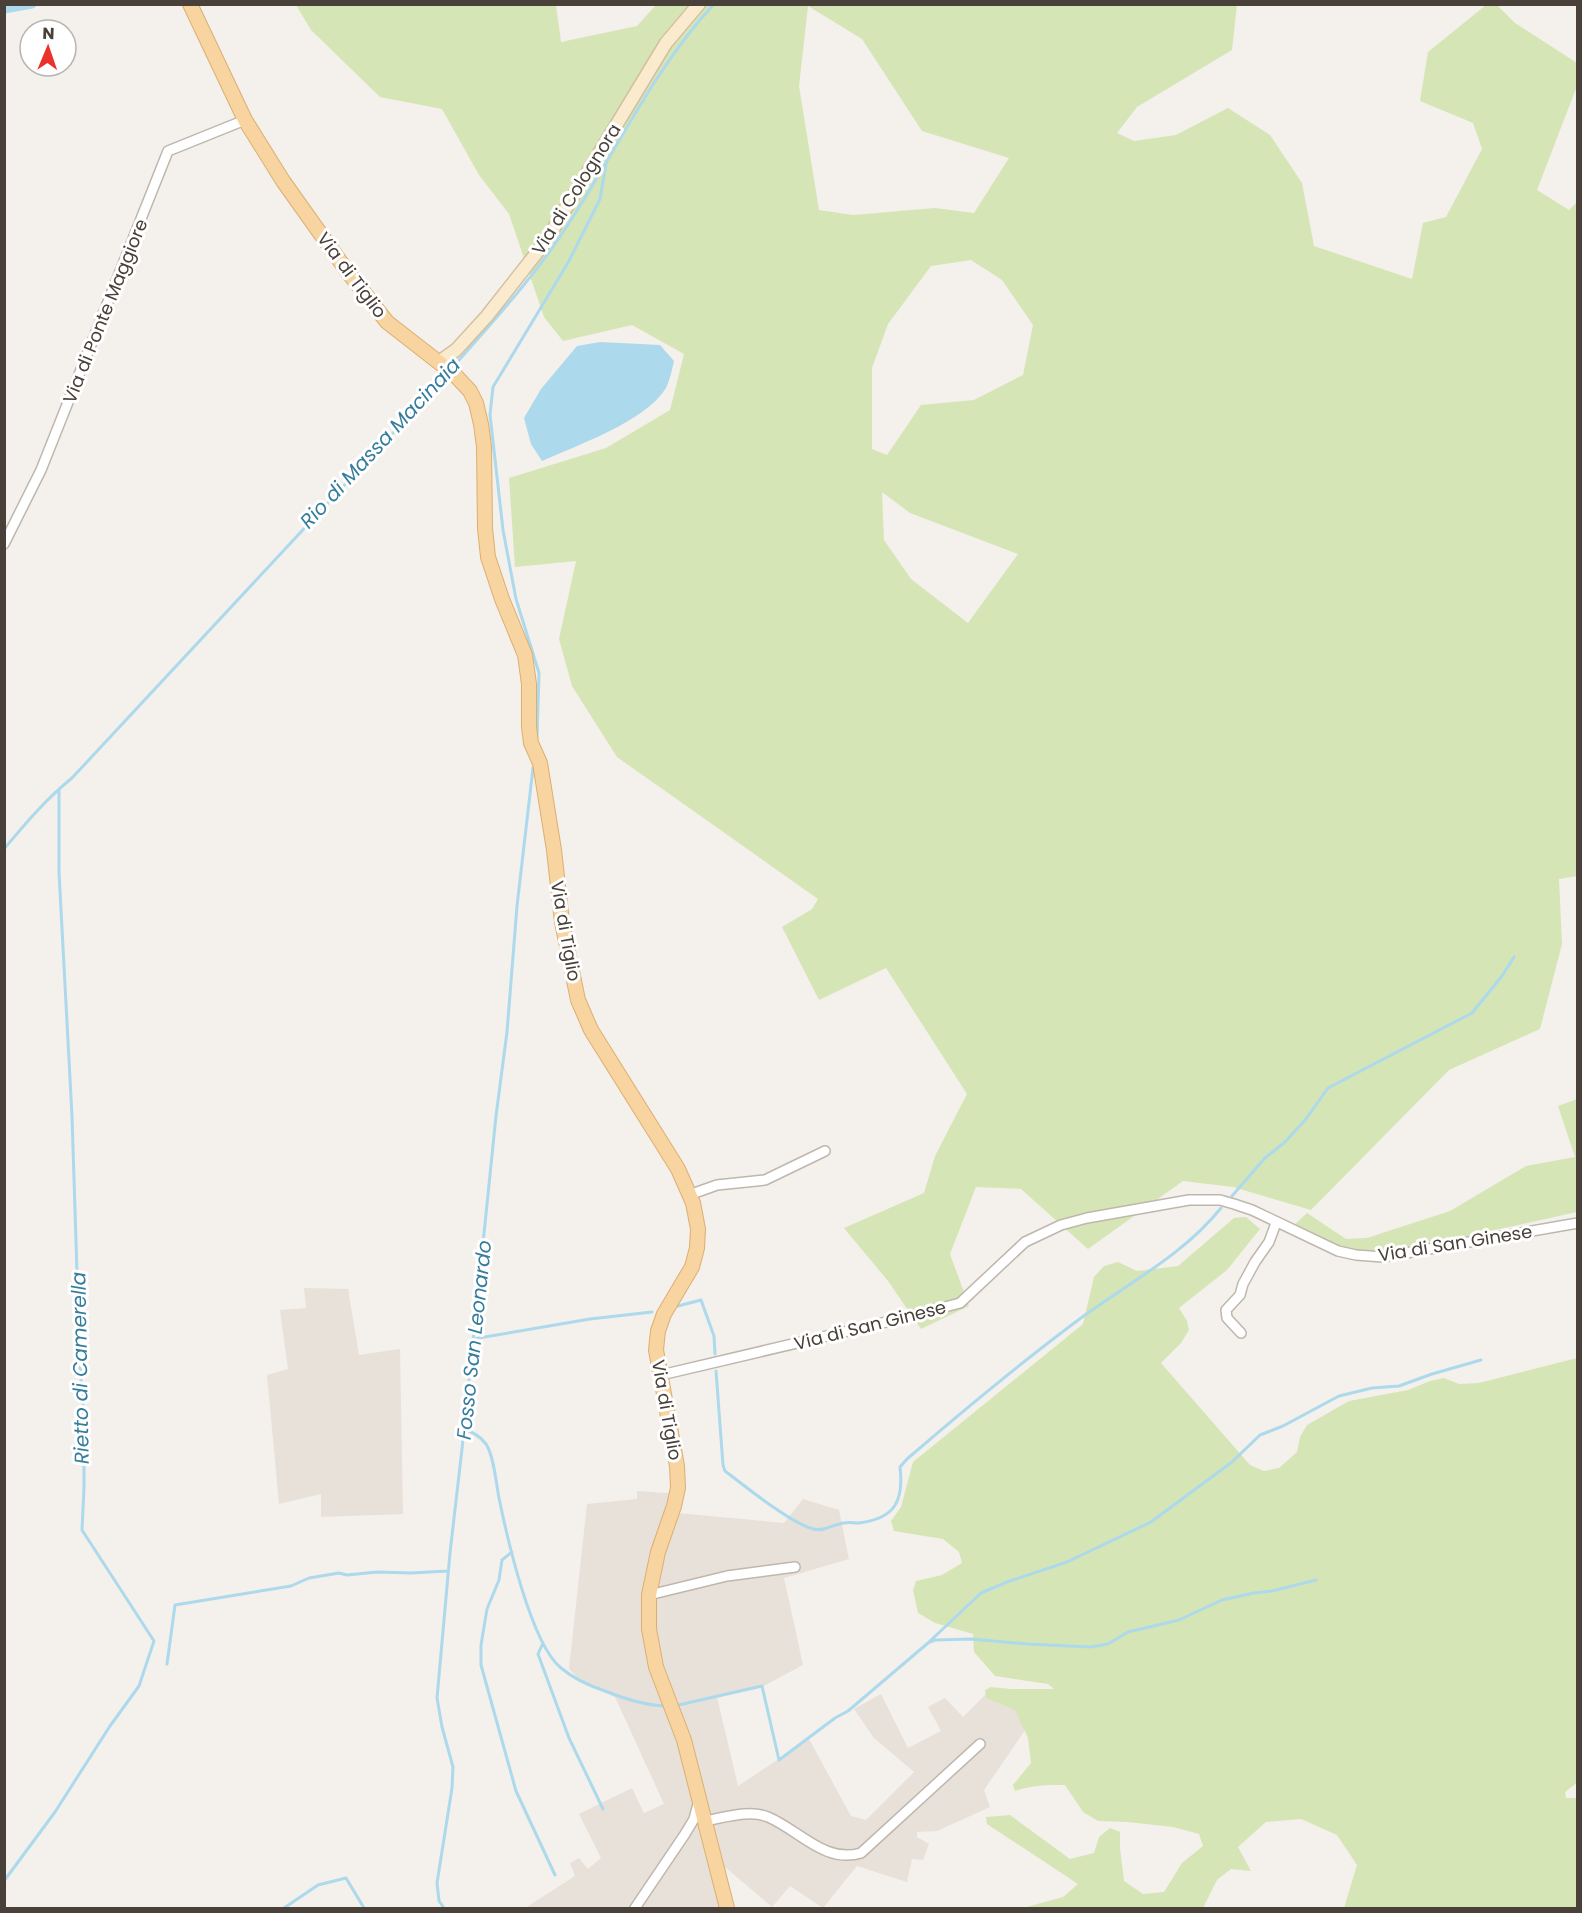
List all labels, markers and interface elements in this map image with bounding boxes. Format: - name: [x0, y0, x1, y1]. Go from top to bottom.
- north arrow: [18, 18, 78, 78]
- text: N: [42, 22, 55, 45]
- street label: Via di Colognora: [526, 119, 626, 259]
- street label: Via di Ponte Maggiore: [57, 215, 153, 407]
- street label: Via di Tiglio: [311, 227, 393, 323]
- water label: Rio di Massa Macinaia: [293, 352, 467, 534]
- street label: Via di Tiglio: [545, 879, 587, 983]
- street label: Via di San Ginese: [1376, 1218, 1534, 1268]
- water label: Fosso San Leonardo: [450, 1239, 498, 1441]
- water label: Rietto di Camerella: [64, 1272, 96, 1464]
- street label: Via di San Ginese: [791, 1294, 949, 1356]
- street label: Via di Tiglio: [646, 1358, 688, 1462]

